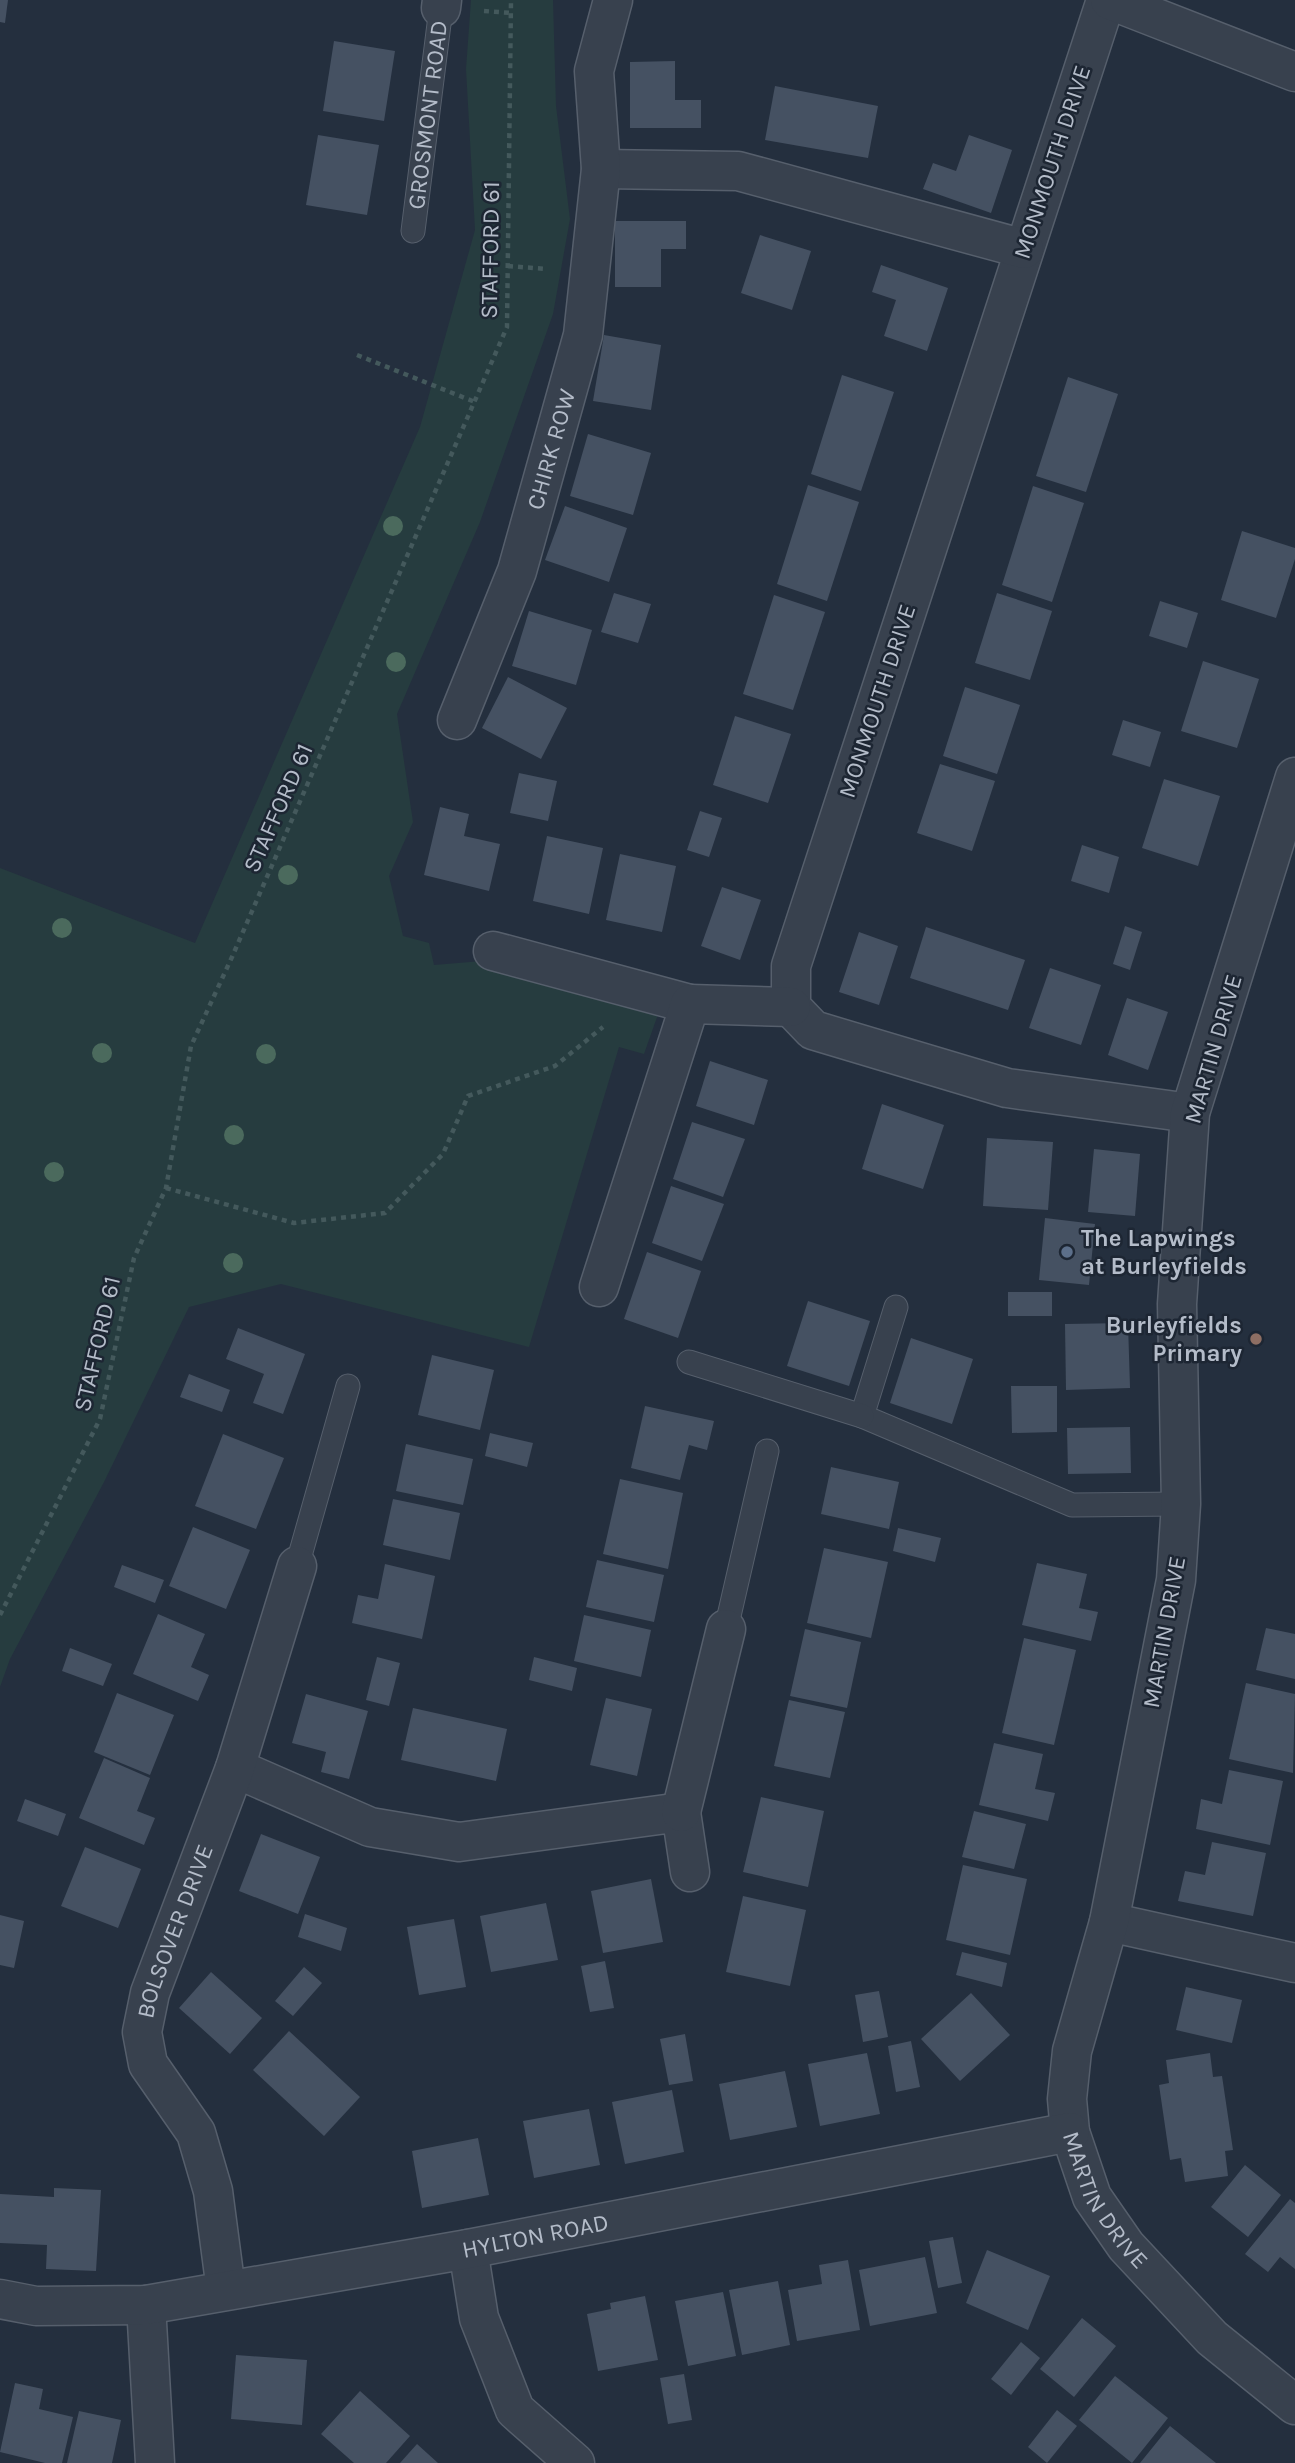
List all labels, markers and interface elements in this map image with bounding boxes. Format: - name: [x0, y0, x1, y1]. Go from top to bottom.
- street label: GROSMONT ROAD: [402, 19, 453, 211]
- street label: MONMOUTH DRIVE: [1008, 62, 1096, 262]
- street label: STAFFORD 61: [475, 181, 505, 319]
- street label: CHIRK ROW: [521, 385, 581, 513]
- street label: MONMOUTH DRIVE: [833, 601, 921, 801]
- street label: STAFFORD 61: [237, 739, 319, 877]
- street label: MARTIN DRIVE: [1178, 971, 1248, 1127]
- place label: The Lapwings at Burleyfields: [1081, 1224, 1247, 1280]
- marker: The Lapwings at Burleyfields: [1059, 1244, 1075, 1260]
- street label: STAFFORD 61: [68, 1274, 126, 1414]
- place label: Burleyfields Primary: [1106, 1311, 1242, 1367]
- marker: Burleyfields Primary: [1248, 1331, 1264, 1347]
- street label: MARTIN DRIVE: [1137, 1554, 1191, 1710]
- street label: BOLSOVER DRIVE: [131, 1840, 219, 2021]
- street label: MARTIN DRIVE: [1057, 2128, 1154, 2275]
- street label: HYLTON ROAD: [460, 2208, 611, 2264]

